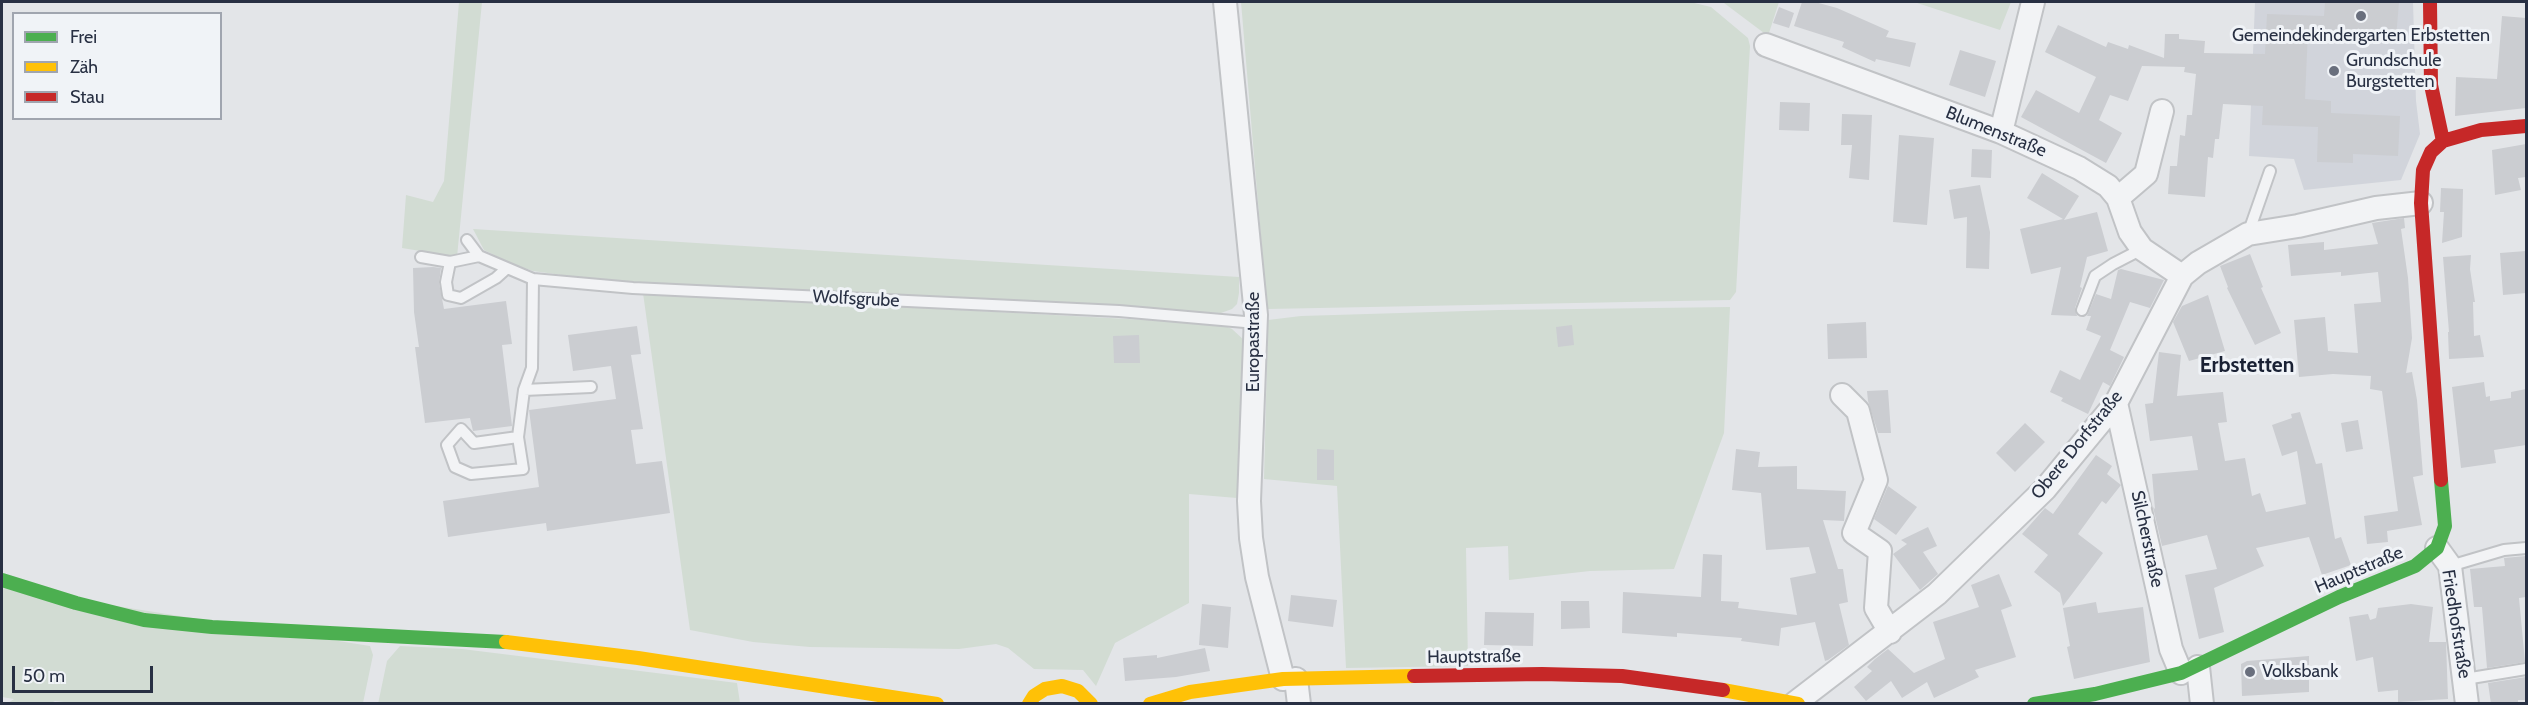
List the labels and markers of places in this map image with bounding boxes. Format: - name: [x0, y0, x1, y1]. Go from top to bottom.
- marker: Gemeindekindergarten Erbstetten: [2354, 9, 2368, 23]
- place label: Gemeindekindergarten Erbstetten: [2232, 25, 2490, 47]
- place label: Grundschule Burgstetten: [2346, 50, 2441, 92]
- marker: Grundschule Burgstetten: [2327, 64, 2341, 78]
- place label: Volksbank: [2262, 661, 2338, 683]
- marker: Volksbank: [2243, 665, 2257, 679]

